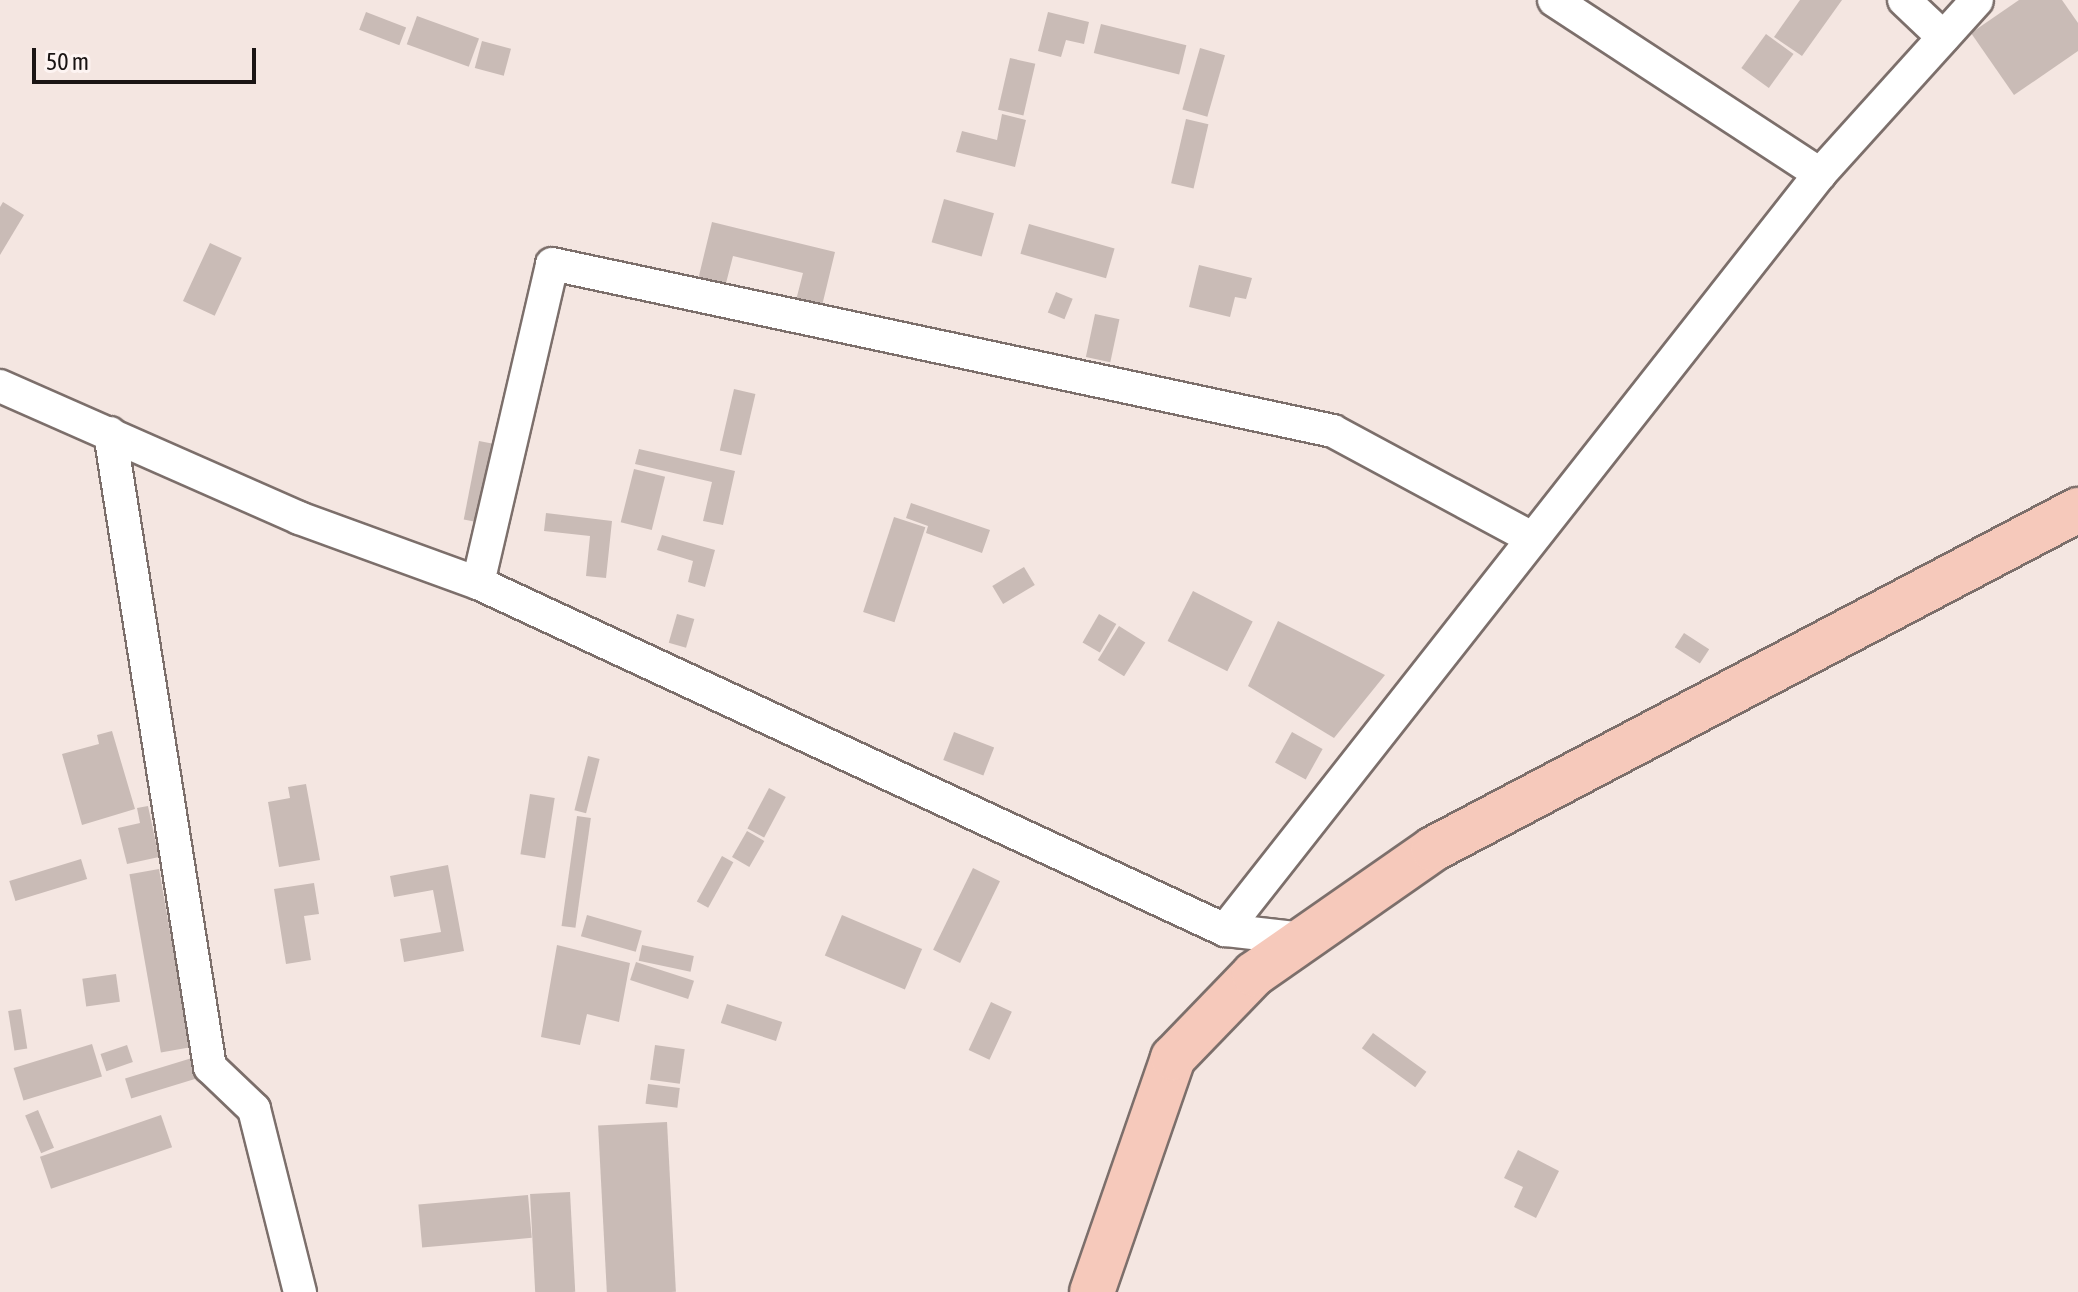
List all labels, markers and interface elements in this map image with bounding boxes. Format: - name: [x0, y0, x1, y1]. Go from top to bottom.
- scale bar: [36, 32, 260, 82]
- text: 50 m: [46, 48, 89, 75]

